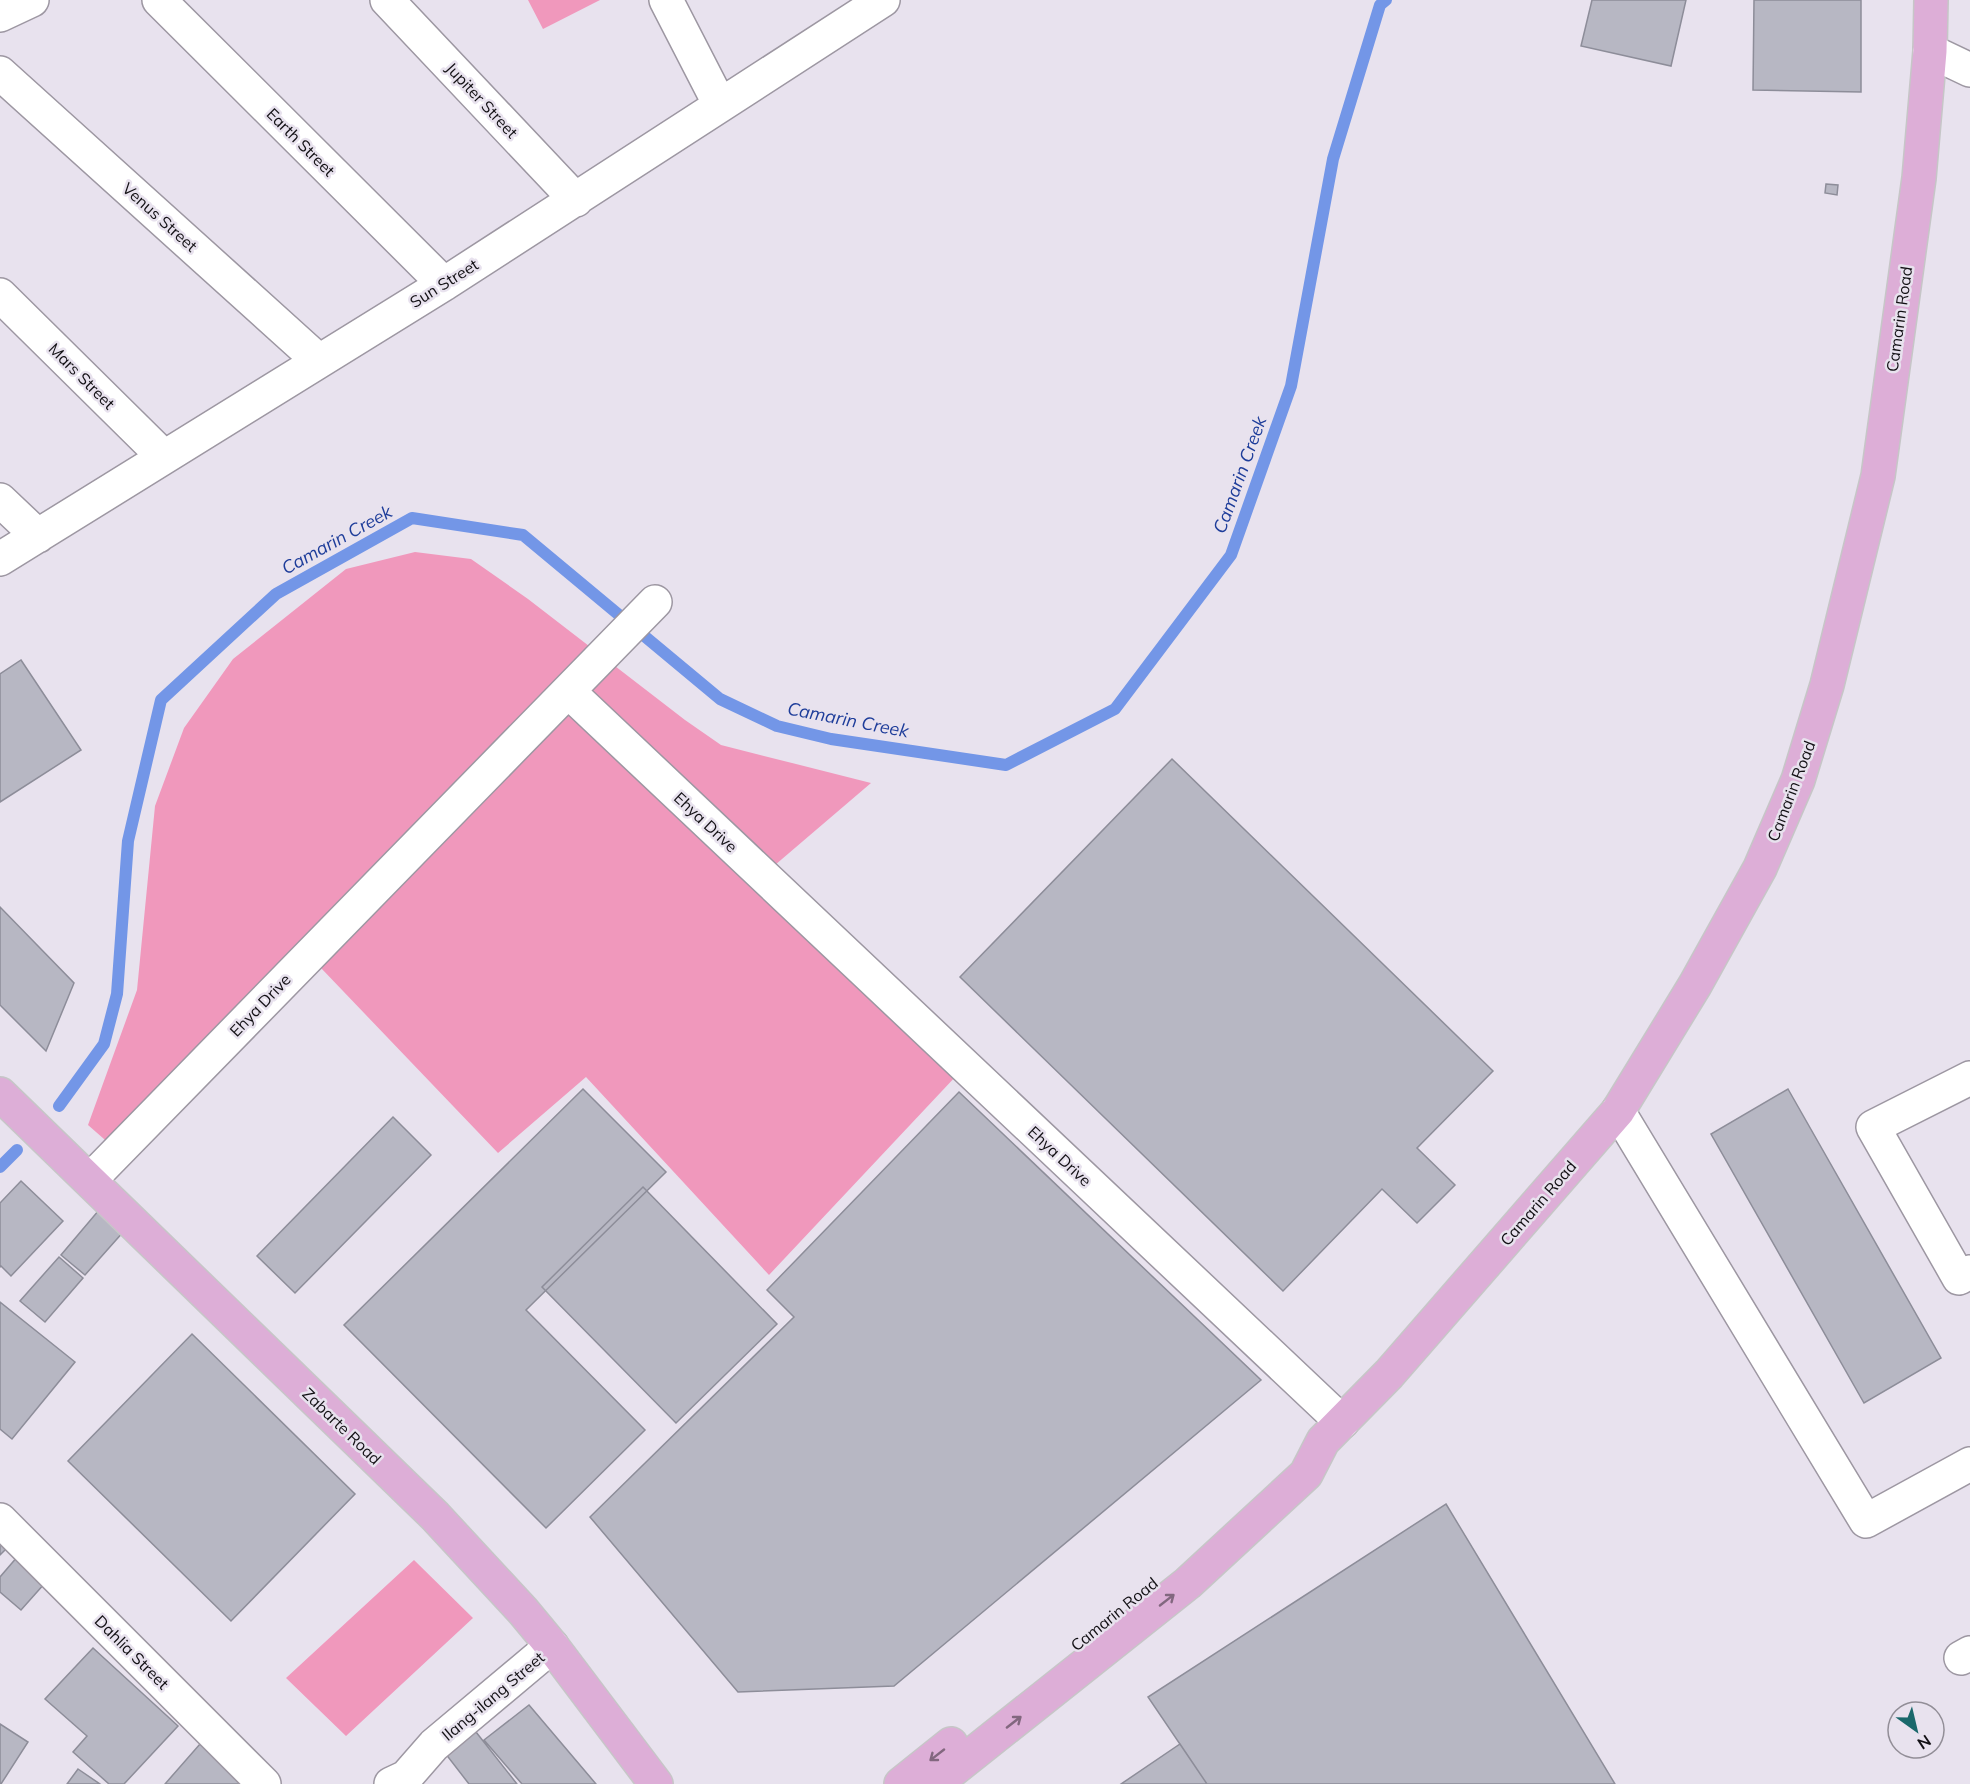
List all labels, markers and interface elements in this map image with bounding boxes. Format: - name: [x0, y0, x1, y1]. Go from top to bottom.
- street label: Jupiter Street: [442, 58, 522, 142]
- street label: Earth Street: [263, 104, 340, 181]
- street label: Venus Street: [118, 178, 202, 256]
- street label: Sun Street: [406, 254, 482, 312]
- street label: Camarin Road: [1882, 265, 1916, 373]
- street label: Mars Street: [45, 339, 120, 414]
- water label: Camarin Creek: [1208, 412, 1272, 537]
- water label: Camarin Creek: [277, 499, 397, 579]
- water label: Camarin Creek: [785, 696, 911, 743]
- street label: Camarin Road: [1763, 738, 1819, 844]
- street label: Ehya Drive: [670, 788, 742, 856]
- street label: Ehya Drive: [225, 969, 295, 1041]
- street label: Ehya Drive: [1024, 1122, 1096, 1190]
- street label: Camarin Road: [1496, 1156, 1580, 1250]
- street label: Zabarte Road: [298, 1383, 386, 1469]
- street label: Camarin Road: [1066, 1573, 1162, 1655]
- one-way arrow: [1158, 1594, 1174, 1607]
- street label: Dahlia Street: [91, 1611, 173, 1693]
- street label: Ilang-ilang Street: [438, 1647, 549, 1745]
- north arrow: [1886, 1700, 1946, 1760]
- one-way arrow: [1006, 1715, 1022, 1728]
- text: N: [1914, 1731, 1935, 1754]
- one-way arrow: [929, 1749, 945, 1762]

